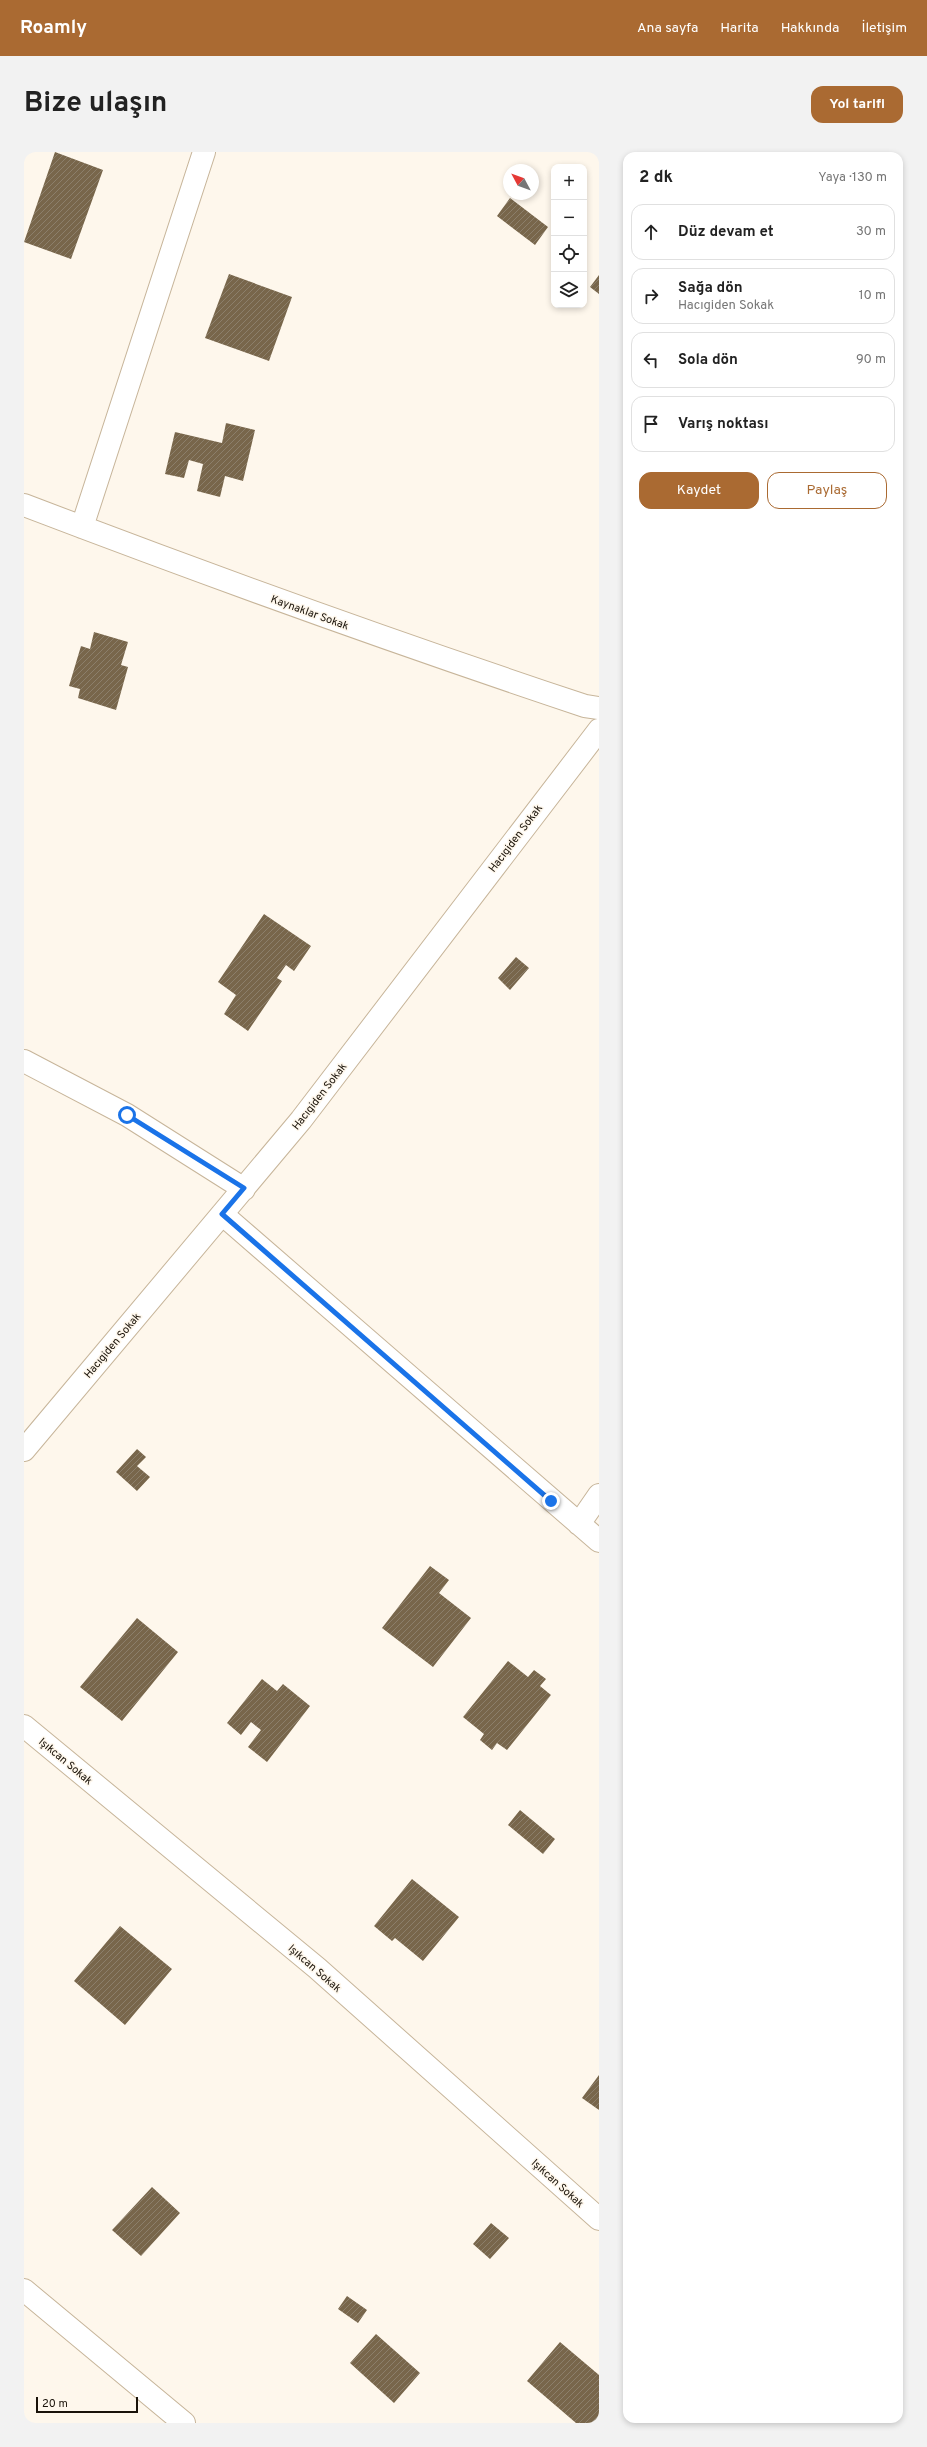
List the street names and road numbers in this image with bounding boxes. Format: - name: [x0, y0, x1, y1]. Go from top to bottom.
- street label: Kaynaklar Sokak: [269, 592, 351, 634]
- street label: Hacıgiden Sokak: [486, 802, 546, 875]
- street label: Hacıgiden Sokak: [289, 1060, 350, 1133]
- street label: Hacıgiden Sokak: [81, 1310, 144, 1381]
- street label: Işıkcan Sokak: [36, 1735, 95, 1788]
- street label: Işıkcan Sokak: [285, 1942, 344, 1996]
- street label: Işıkcan Sokak: [528, 2156, 587, 2211]

